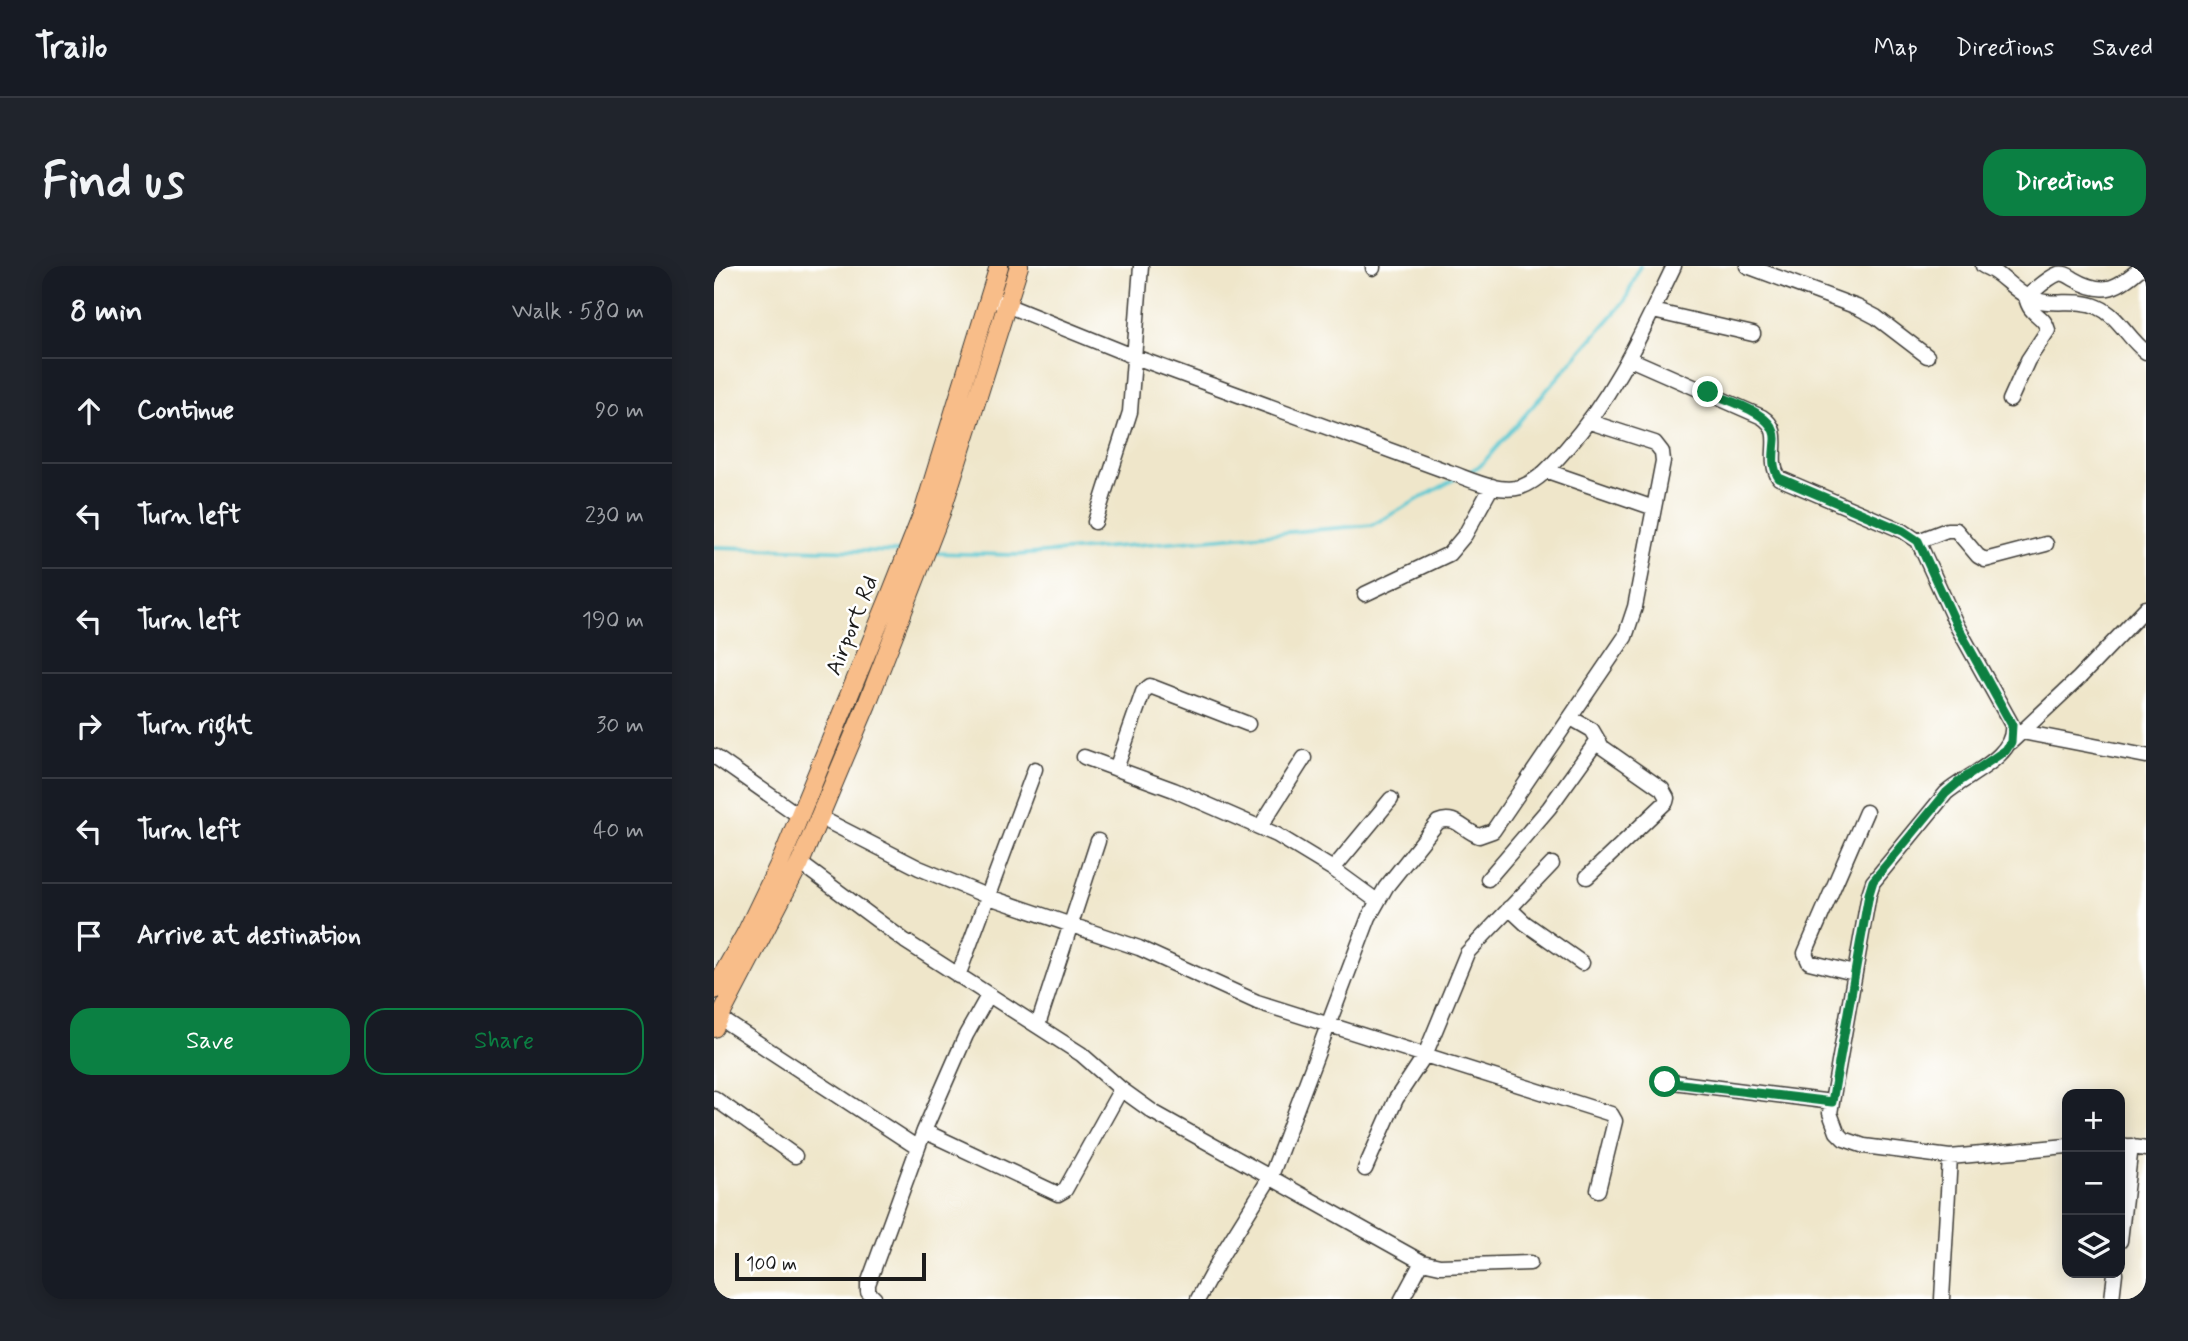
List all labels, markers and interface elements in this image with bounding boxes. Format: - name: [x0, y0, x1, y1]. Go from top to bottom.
- text: Trailo: [35, 26, 107, 70]
- text: Map: [1874, 33, 1918, 64]
- text: Directions: [1956, 33, 2054, 64]
- text: Saved: [2092, 33, 2153, 64]
- button: Directions: [1983, 149, 2146, 216]
- text: Find us: [42, 150, 185, 215]
- text: 8 min: [70, 292, 143, 331]
- text: Walk · 580 m: [512, 297, 644, 327]
- route end: [1692, 376, 1723, 407]
- icon: ahead: [70, 392, 108, 430]
- text: Continue: [137, 394, 234, 428]
- text: 90 m: [595, 396, 644, 426]
- icon: left: [70, 497, 108, 535]
- text: Turn left: [137, 499, 241, 533]
- text: 230 m: [585, 501, 644, 531]
- street label: Airport Rd: [819, 571, 886, 680]
- icon: left: [70, 602, 108, 640]
- text: Turn left: [137, 604, 241, 638]
- text: 190 m: [582, 606, 644, 636]
- icon: right: [70, 707, 108, 745]
- text: Turn right: [137, 709, 253, 743]
- text: 30 m: [596, 711, 644, 741]
- icon: left: [70, 812, 108, 850]
- text: Turn left: [137, 814, 241, 848]
- text: 40 m: [593, 816, 644, 846]
- icon: arrive: [70, 917, 108, 955]
- text: Arrive at destination: [137, 919, 361, 953]
- button: Save: [70, 1008, 350, 1075]
- button: Share: [364, 1008, 644, 1075]
- route start: [1649, 1066, 1680, 1097]
- map controls: [2062, 1089, 2125, 1278]
- button: +: [2062, 1089, 2125, 1152]
- button: −: [2062, 1152, 2125, 1215]
- button: layers: [2062, 1215, 2125, 1278]
- scale bar: [735, 1250, 926, 1282]
- text: 100 m: [746, 1252, 797, 1277]

